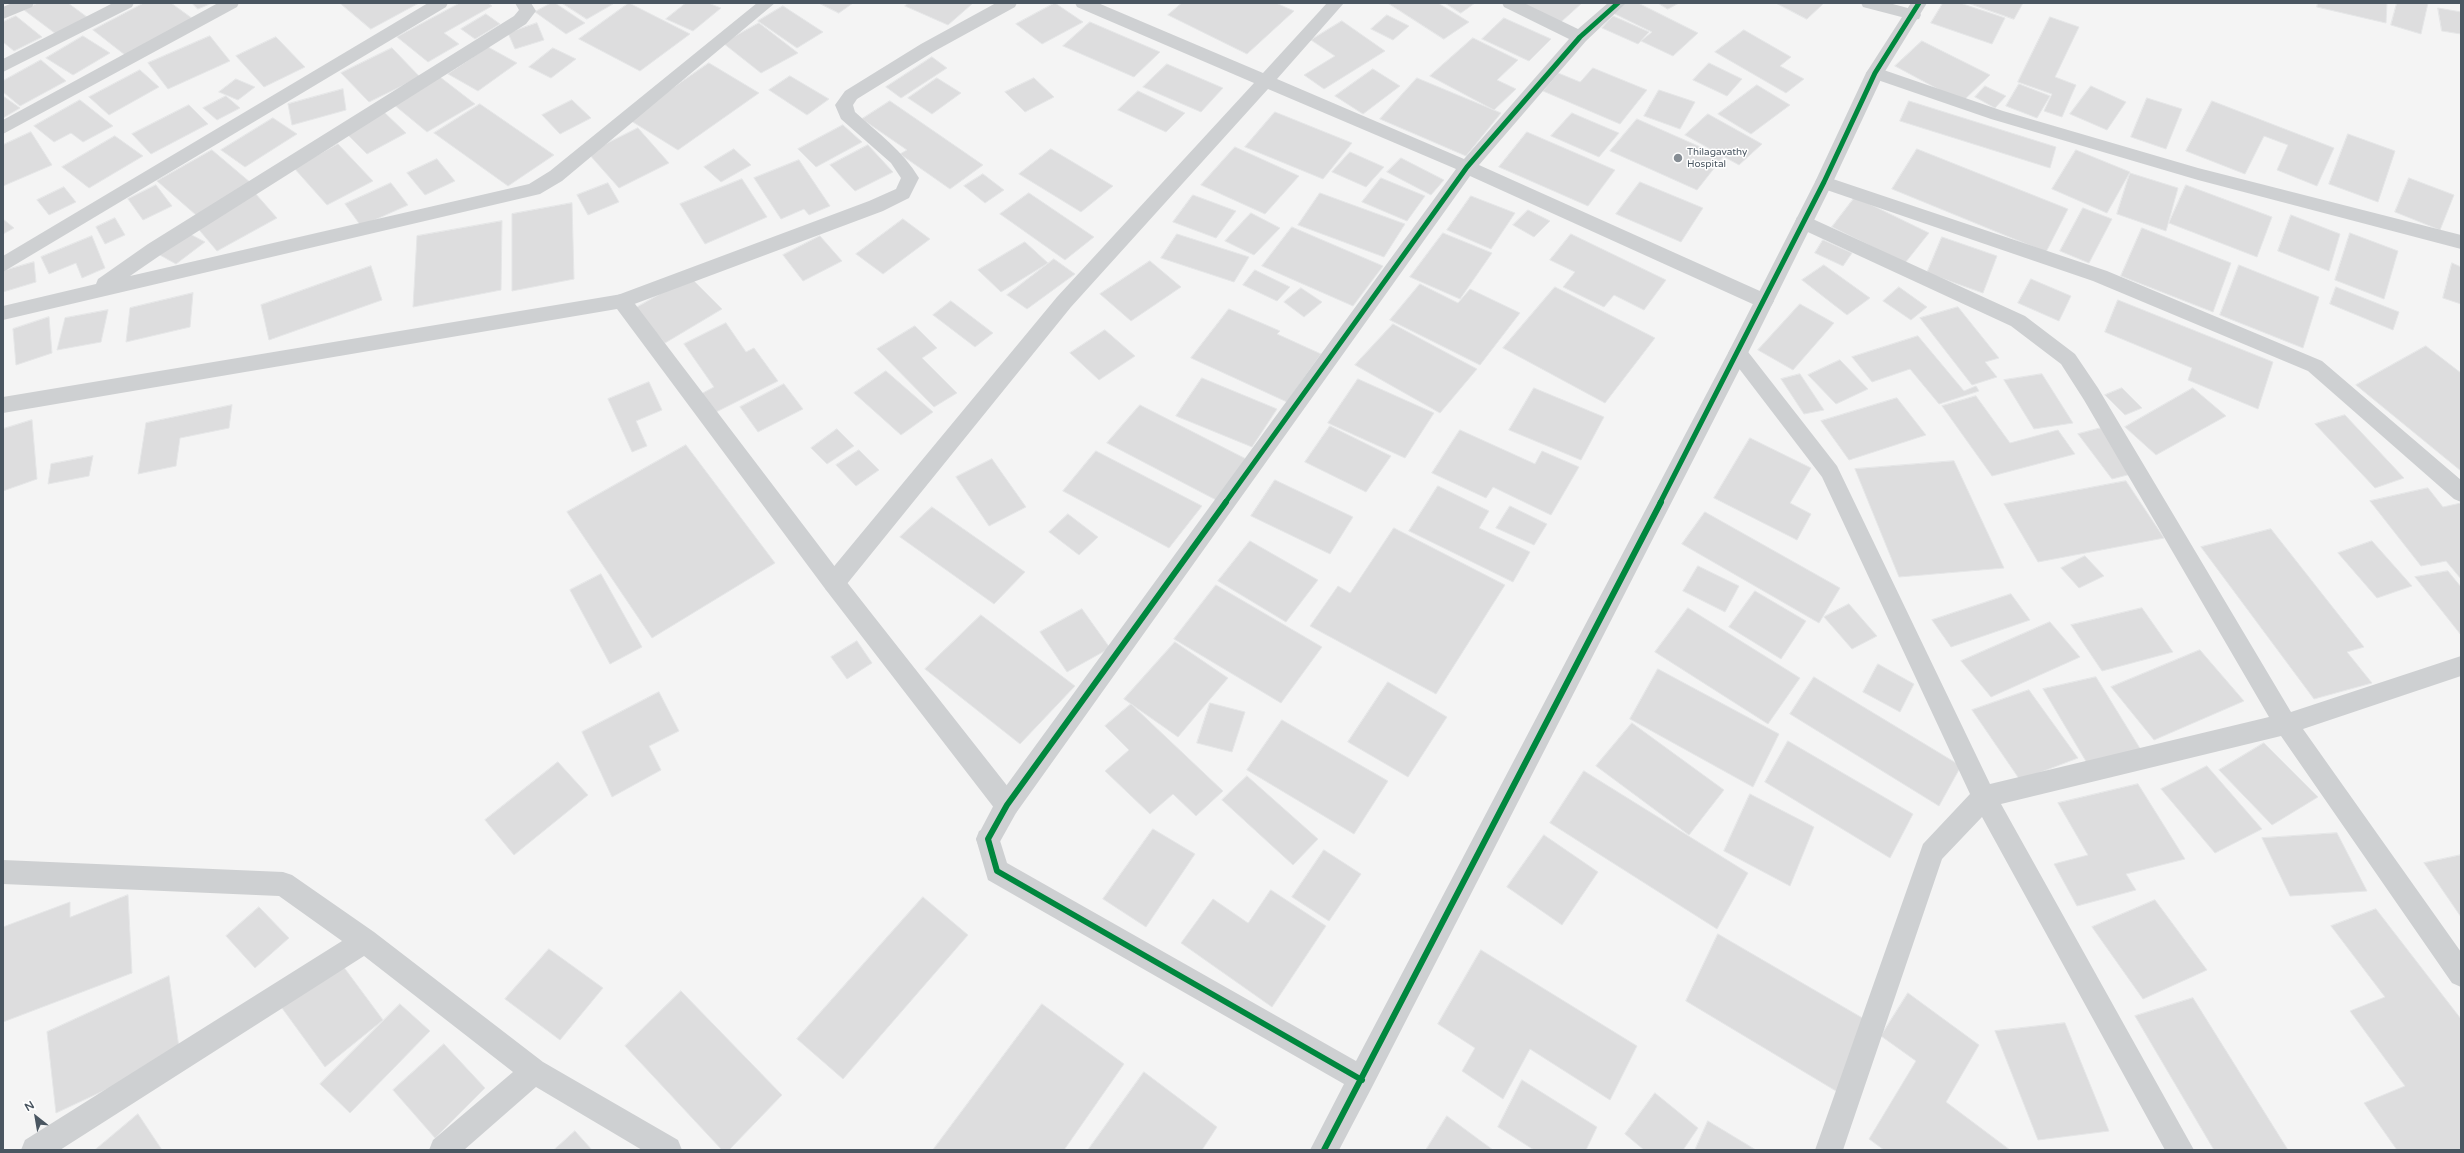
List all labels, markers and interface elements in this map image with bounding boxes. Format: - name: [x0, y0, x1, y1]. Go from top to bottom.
- place label: Thilagavathy Hospital: [1687, 146, 1747, 170]
- marker: Thilagavathy Hospital: [1672, 152, 1684, 164]
- north arrow: [16, 1097, 56, 1137]
- text: N: [22, 1098, 37, 1114]

